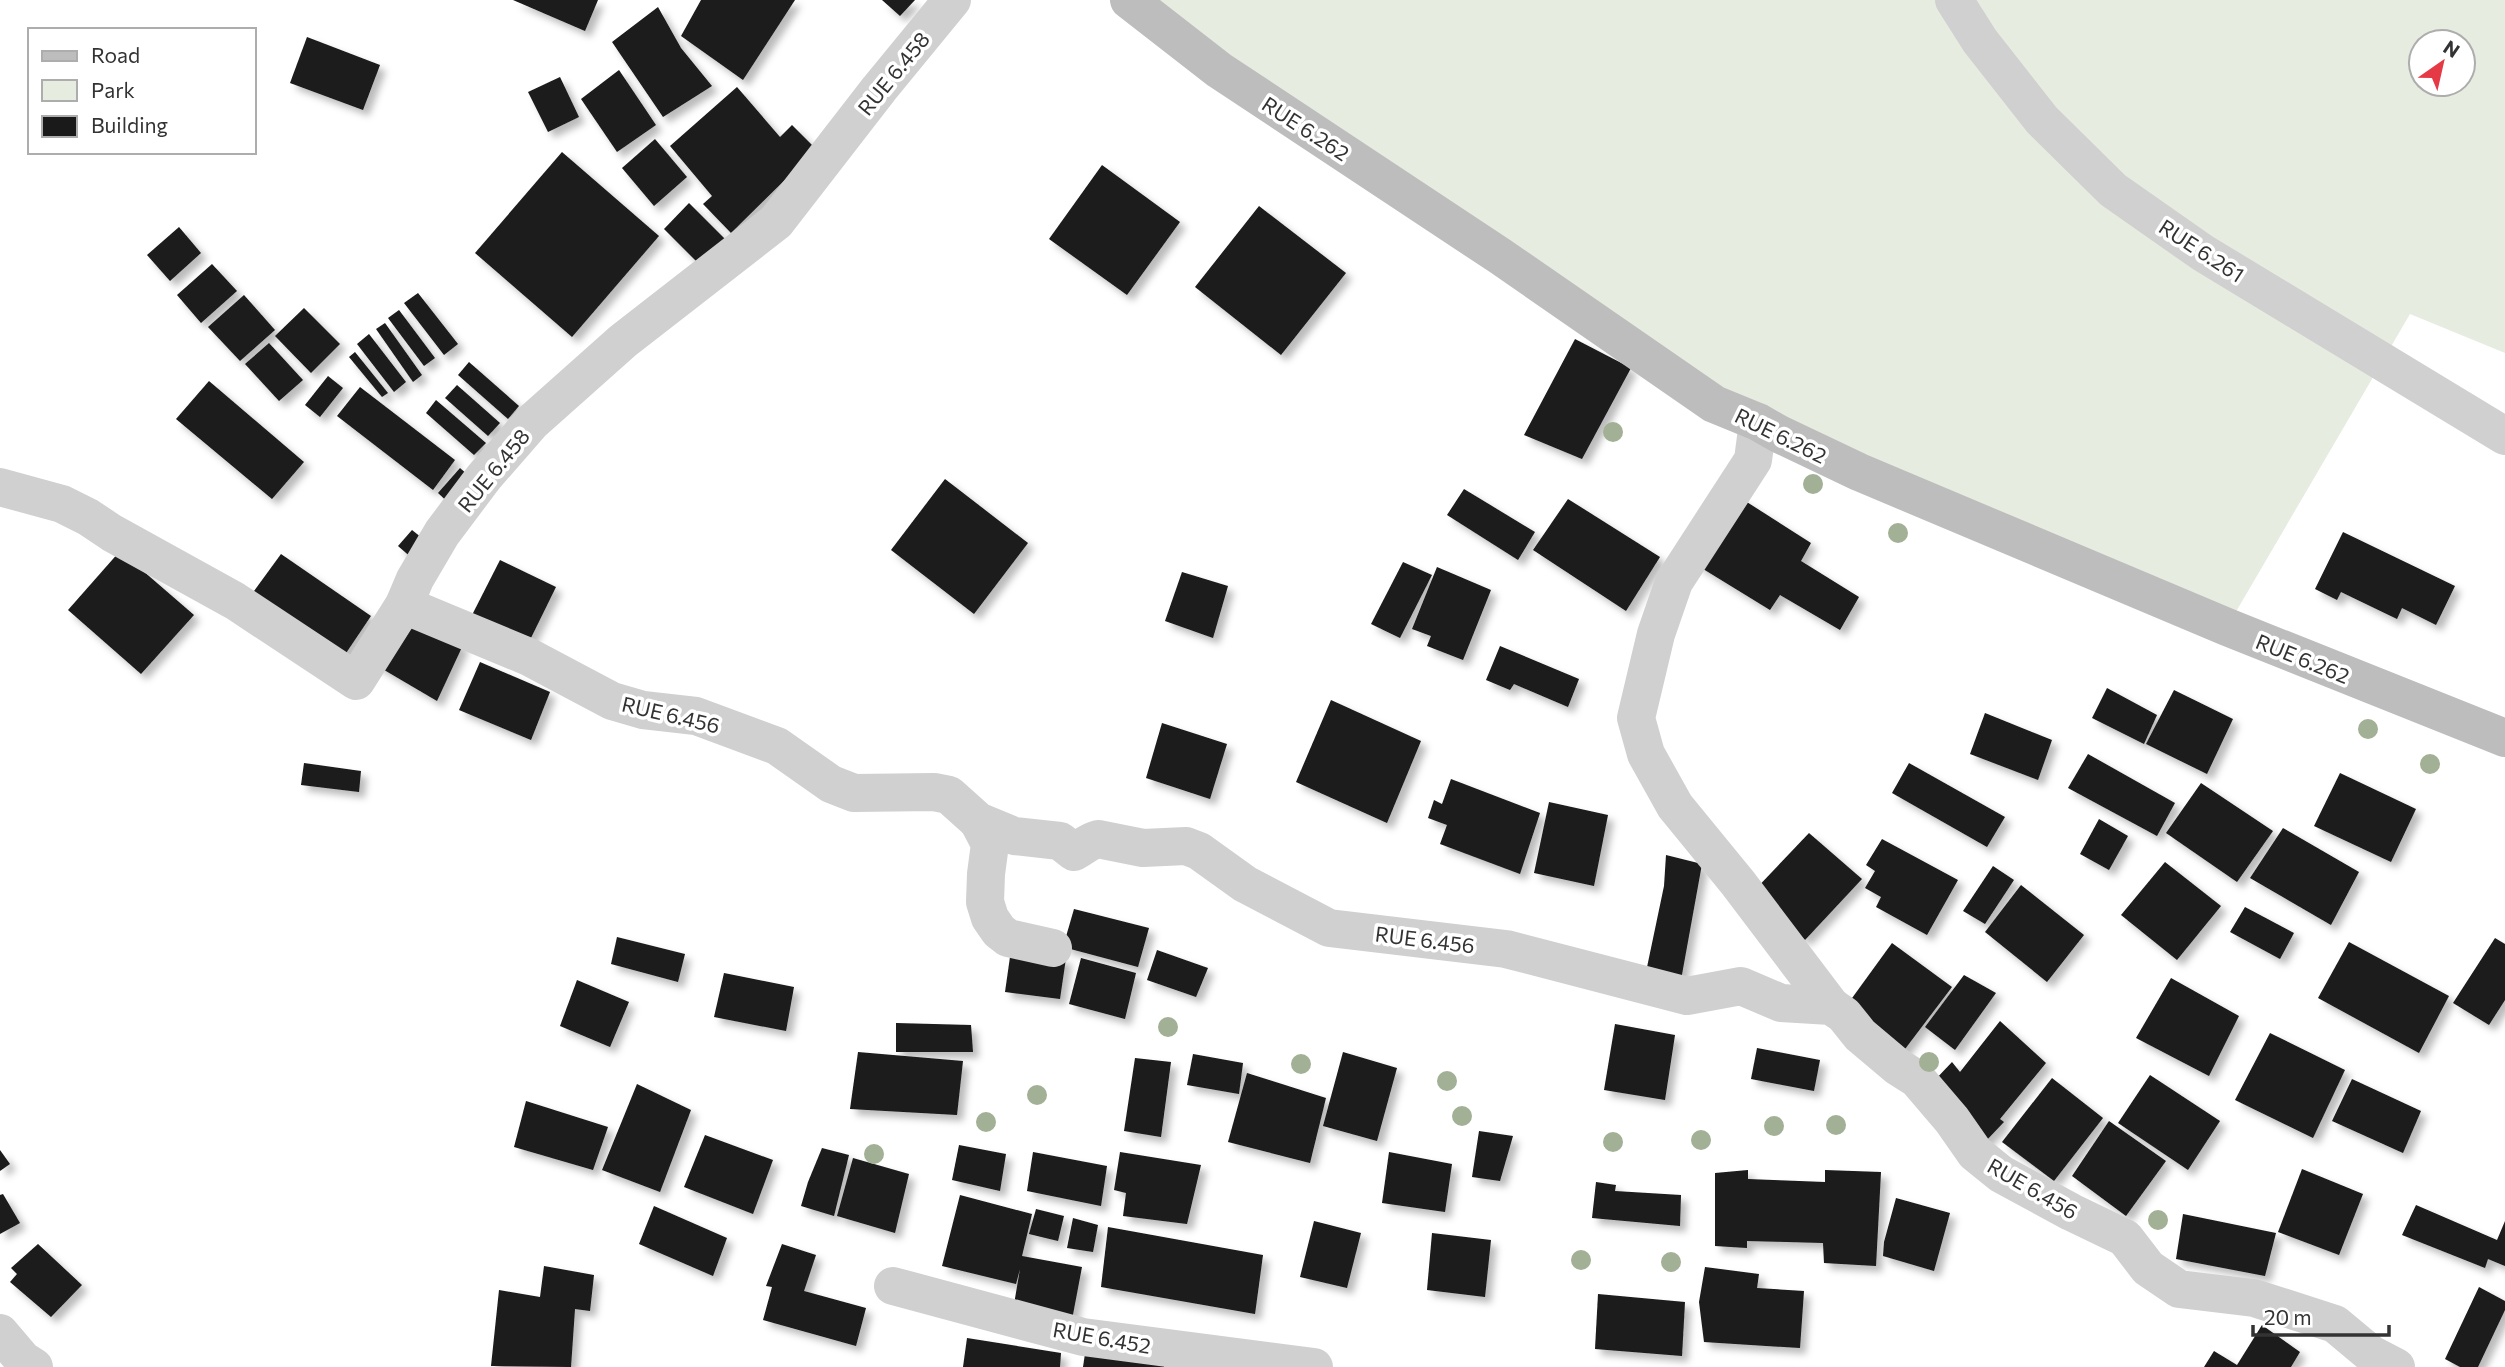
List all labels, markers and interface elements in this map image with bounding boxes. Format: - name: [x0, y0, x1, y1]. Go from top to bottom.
- street label: RUE 6.458: [852, 26, 934, 120]
- legend: [28, 28, 256, 154]
- north arrow: [2407, 28, 2477, 98]
- text: N: [2439, 35, 2464, 62]
- text: Road: [91, 42, 140, 67]
- text: Park: [91, 77, 135, 102]
- street label: RUE 6.262: [1258, 91, 1354, 165]
- text: Building: [91, 112, 168, 137]
- street label: RUE 6.261: [2155, 213, 2249, 287]
- street label: RUE 6.262: [1731, 402, 1831, 468]
- street label: RUE 6.458: [452, 423, 534, 517]
- street label: RUE 6.262: [2253, 628, 2353, 688]
- street label: RUE 6.456: [620, 691, 722, 737]
- street label: RUE 6.456: [1374, 921, 1476, 957]
- street label: RUE 6.456: [1983, 1152, 2083, 1224]
- scale bar: [2253, 1294, 2390, 1338]
- text: 20 m: [2264, 1304, 2312, 1329]
- street label: RUE 6.452: [1051, 1316, 1153, 1358]

